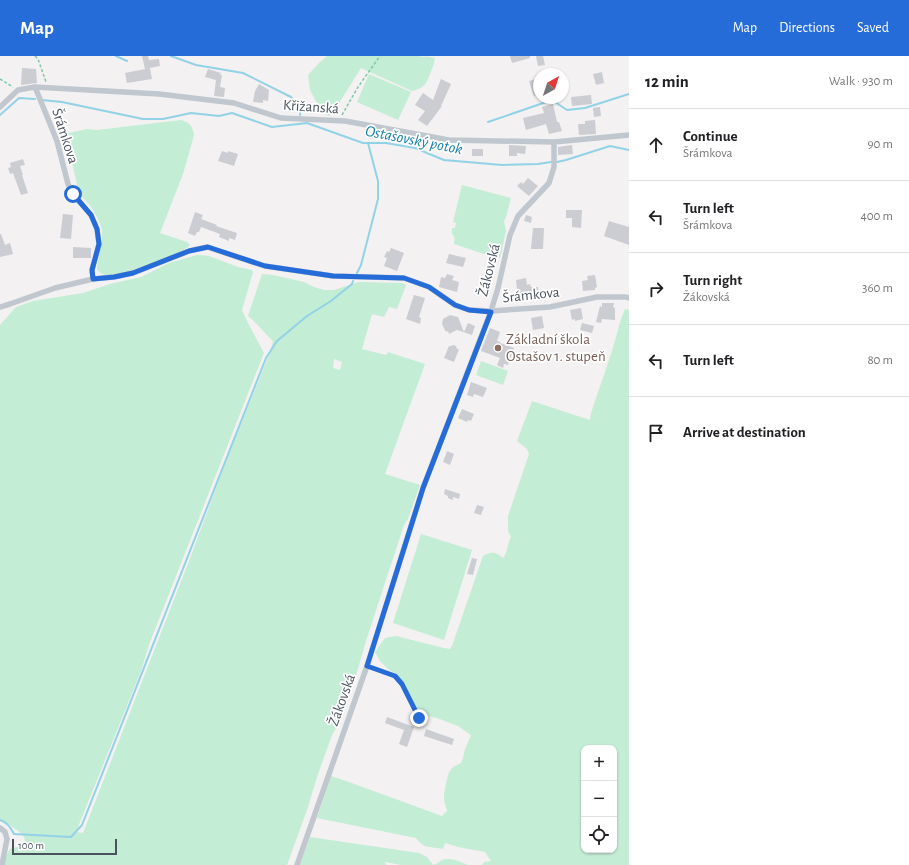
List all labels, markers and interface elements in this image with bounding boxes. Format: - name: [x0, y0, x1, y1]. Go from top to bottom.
- text: Map: [20, 19, 54, 38]
- text: Map: [733, 21, 757, 35]
- text: Directions: [779, 21, 835, 35]
- text: Saved: [857, 21, 889, 35]
- north arrow: [533, 68, 569, 104]
- text: 12 min: [645, 73, 689, 90]
- text: Walk · 930 m: [829, 75, 893, 88]
- street label: Křižanská: [282, 98, 340, 116]
- street label: Šrámkova: [49, 106, 82, 166]
- water label: Ostašovský potok: [364, 123, 464, 158]
- text: Continue: [683, 129, 738, 144]
- icon: ahead: [645, 134, 667, 156]
- text: 90 m: [867, 138, 893, 151]
- text: Šrámkova: [683, 147, 733, 160]
- route start: [64, 185, 82, 203]
- text: Turn left: [683, 201, 734, 216]
- icon: left: [645, 206, 667, 228]
- text: 400 m: [860, 210, 893, 223]
- text: Šrámkova: [683, 219, 733, 232]
- street label: Žákovská: [474, 242, 503, 298]
- text: Turn right: [683, 273, 742, 288]
- icon: right: [645, 278, 667, 300]
- text: 360 m: [862, 282, 893, 295]
- street label: Šrámkova: [502, 284, 560, 305]
- text: Žákovská: [683, 291, 730, 304]
- place label: Základní škola Ostašov 1. stupeň: [506, 332, 606, 364]
- marker: Základní škola Ostašov 1. stupeň: [493, 343, 503, 353]
- icon: left: [645, 350, 667, 372]
- text: Turn left: [683, 353, 734, 368]
- text: 80 m: [867, 354, 893, 367]
- icon: arrive: [645, 422, 667, 444]
- text: Arrive at destination: [683, 425, 806, 440]
- street label: Žákovská: [325, 672, 358, 728]
- route end: [410, 709, 428, 727]
- map controls: [581, 745, 617, 853]
- button: +: [581, 745, 617, 781]
- button: −: [581, 781, 617, 817]
- button: locate: [581, 817, 617, 853]
- scale bar: [12, 837, 117, 856]
- text: 100 m: [18, 840, 44, 851]

